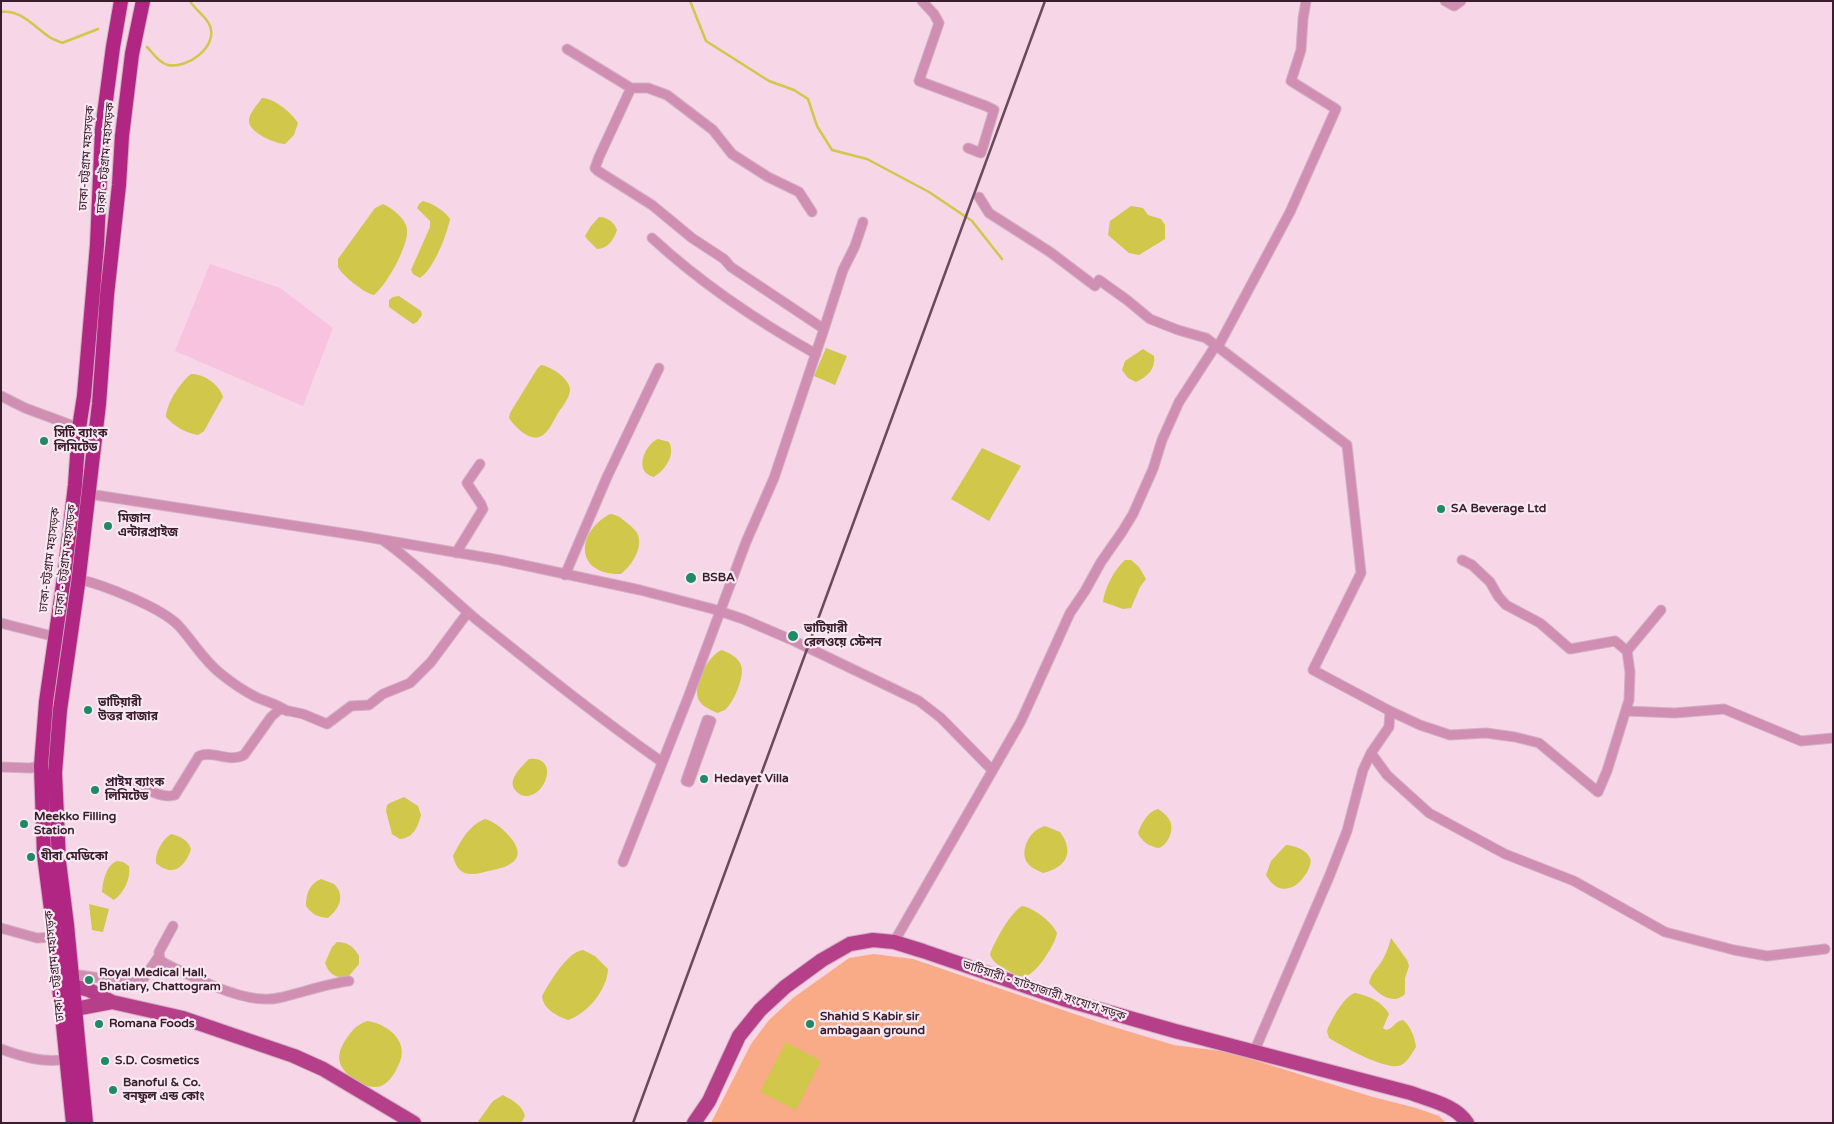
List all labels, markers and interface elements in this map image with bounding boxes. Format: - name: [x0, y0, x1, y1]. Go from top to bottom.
- street label: ঢাকা - চট্টগ্রাম মহাসড়ক: [94, 102, 118, 214]
- street label: ঢাকা-চট্টগ্রাম মহাসড়ক: [76, 105, 98, 211]
- place label: সিটি ব্যাংক লিমিটেড: [54, 427, 107, 455]
- marker: সিটি ব্যাংক লিমিটেড: [38, 435, 50, 447]
- place label: SA Beverage Ltd: [1451, 502, 1546, 516]
- marker: SA Beverage Ltd: [1435, 503, 1447, 515]
- street label: ঢাকা - চট্টগ্রাম মহাসড়ক: [52, 504, 80, 616]
- street label: ঢাকা-চট্টগ্রাম মহাসড়ক: [36, 507, 64, 613]
- place label: মিজান এন্টারপ্রাইজ: [118, 512, 178, 540]
- marker: মিজান এন্টারপ্রাইজ: [102, 520, 114, 532]
- marker: BSBA: [684, 571, 698, 585]
- place label: BSBA: [702, 571, 735, 585]
- place label: ভাটিয়ারী রেলওয়ে স্টেশন: [804, 622, 881, 650]
- marker: ভাটিয়ারী রেলওয়ে স্টেশন: [786, 629, 800, 643]
- place label: ভাটিয়ারী উত্তর বাজার: [98, 696, 158, 724]
- marker: ভাটিয়ারী উত্তর বাজার: [82, 704, 94, 716]
- place label: Hedayet Villa: [714, 772, 789, 786]
- marker: Hedayet Villa: [698, 773, 710, 785]
- place label: প্রাইম ব্যাংক লিমিটেড: [105, 776, 164, 804]
- marker: প্রাইম ব্যাংক লিমিটেড: [89, 784, 101, 796]
- place label: Meekko Filling Station: [34, 810, 116, 838]
- marker: Meekko Filling Station: [18, 818, 30, 830]
- place label: যীবা মেডিকো: [41, 850, 108, 864]
- marker: যীবা মেডিকো: [25, 851, 37, 863]
- street label: ঢাকা - চট্টগ্রাম মহাসড়ক: [42, 910, 68, 1022]
- street label: ভাটিয়ারী - হাটহাজারী সংযোগ সড়ক: [961, 958, 1127, 1024]
- place label: Royal Medical Hall, Bhatiary, Chattogram: [99, 966, 221, 994]
- marker: Royal Medical Hall, Bhatiary, Chattogram: [83, 974, 95, 986]
- place label: Shahid S Kabir sir ambagaan ground: [820, 1010, 925, 1038]
- place label: Romana Foods: [109, 1017, 195, 1031]
- marker: Romana Foods: [93, 1018, 105, 1030]
- marker: Shahid S Kabir sir ambagaan ground: [804, 1018, 816, 1030]
- place label: S.D. Cosmetics: [115, 1054, 199, 1068]
- marker: S.D. Cosmetics: [99, 1055, 111, 1067]
- place label: Banoful & Co. বনফুল এন্ড কোং: [123, 1076, 205, 1104]
- marker: Banoful & Co. বনফুল এন্ড কোং: [107, 1084, 119, 1096]

